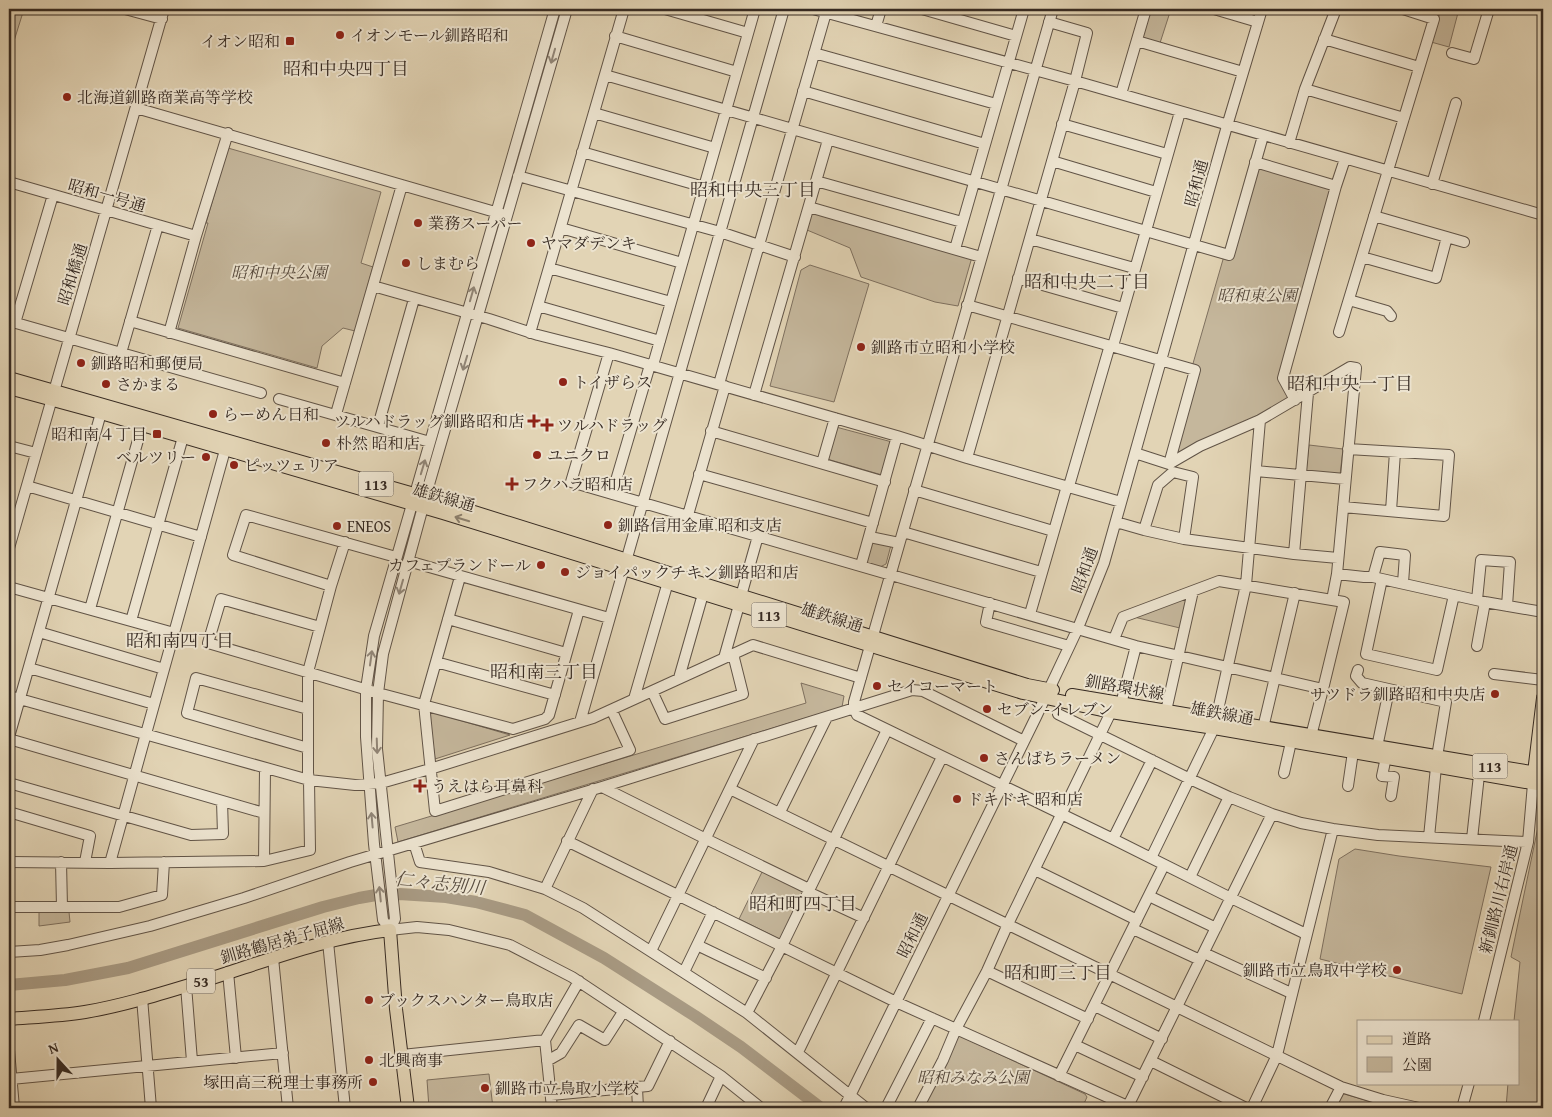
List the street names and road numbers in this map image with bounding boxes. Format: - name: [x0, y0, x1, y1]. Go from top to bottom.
- street label: 昭和通: [1178, 157, 1214, 209]
- street label: 昭和一号通: [65, 172, 149, 218]
- street label: 昭和橋通: [51, 240, 93, 308]
- road number: 113: [358, 472, 394, 496]
- street label: 雄鉄線通: [410, 477, 478, 517]
- street label: 昭和通: [1065, 543, 1103, 597]
- street label: 雄鉄線通: [798, 596, 866, 638]
- road number: 113: [752, 602, 786, 628]
- street label: 釧路環状線: [1084, 668, 1166, 706]
- street label: 雄鉄線通: [1188, 696, 1256, 730]
- road number: 113: [1472, 754, 1508, 778]
- street label: 新釧路川右岸通: [1473, 842, 1523, 956]
- street label: 昭和通: [891, 908, 933, 962]
- street label: 釧路鶴居弟子屈線: [217, 911, 347, 969]
- road number: 53: [187, 968, 215, 994]

